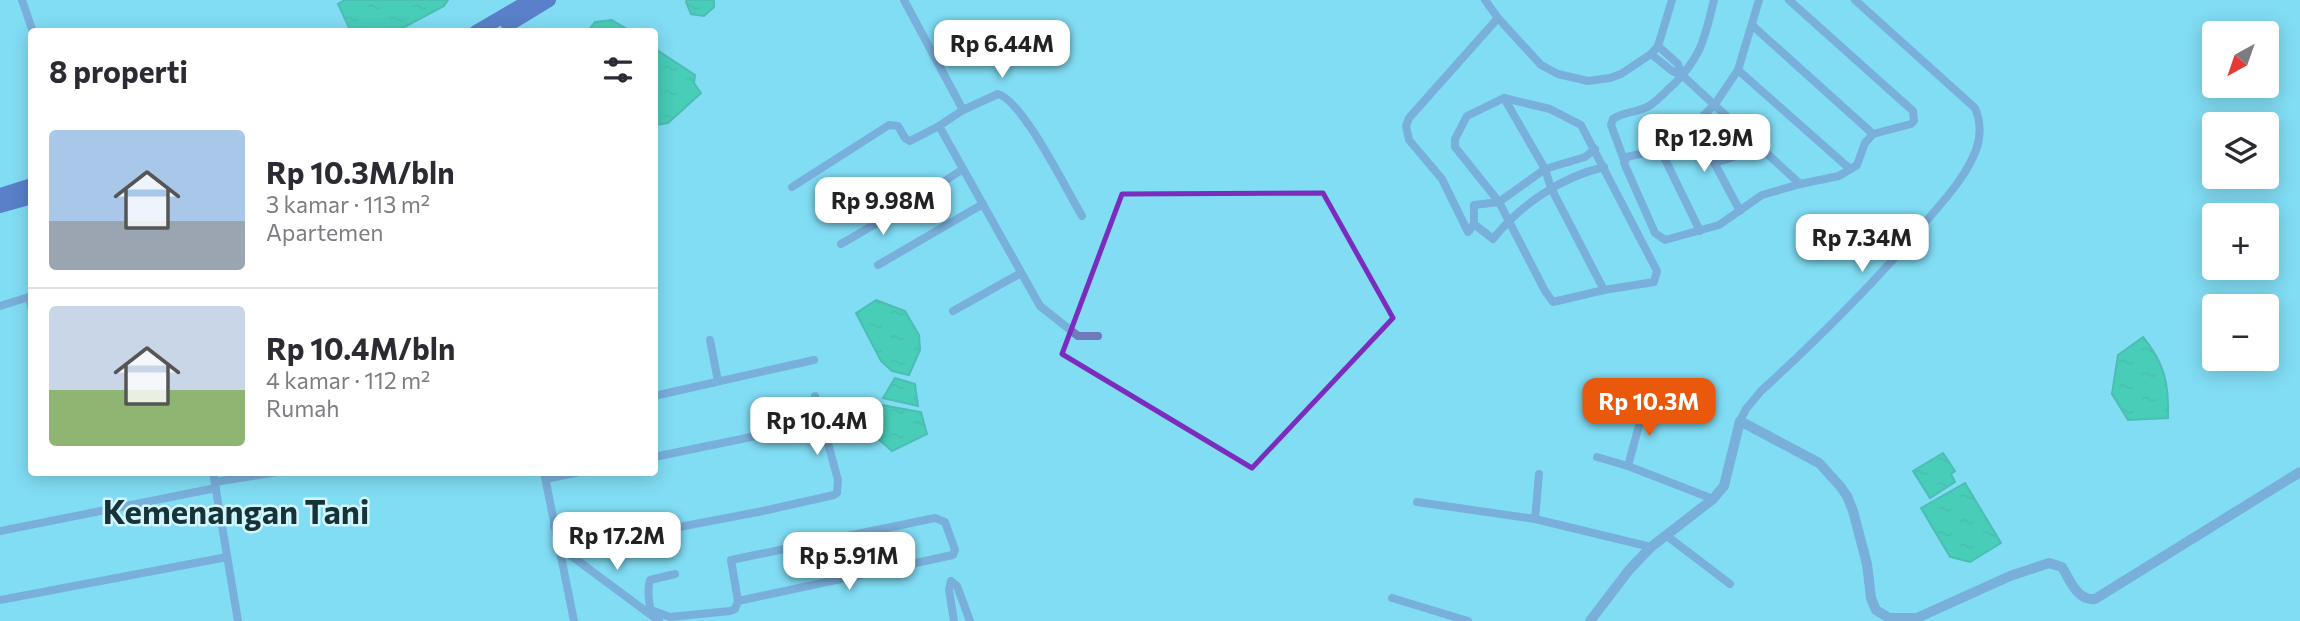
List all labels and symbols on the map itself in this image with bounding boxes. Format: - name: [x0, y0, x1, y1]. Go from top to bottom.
- pin: Rp 6.44M: [930, 20, 1074, 80]
- north arrow: [2202, 21, 2278, 98]
- pin: Rp 12.9M: [1632, 114, 1776, 174]
- pin: Rp 9.98M: [811, 177, 955, 237]
- pin: Rp 7.34M: [1790, 215, 1934, 274]
- pin: Rp 10.3M: [1577, 378, 1721, 438]
- pin: Rp 10.4M: [745, 398, 889, 457]
- district label: Kemenangan Tani: [103, 490, 369, 531]
- pin: Rp 17.2M: [545, 512, 689, 572]
- pin: Rp 5.91M: [777, 532, 921, 592]

